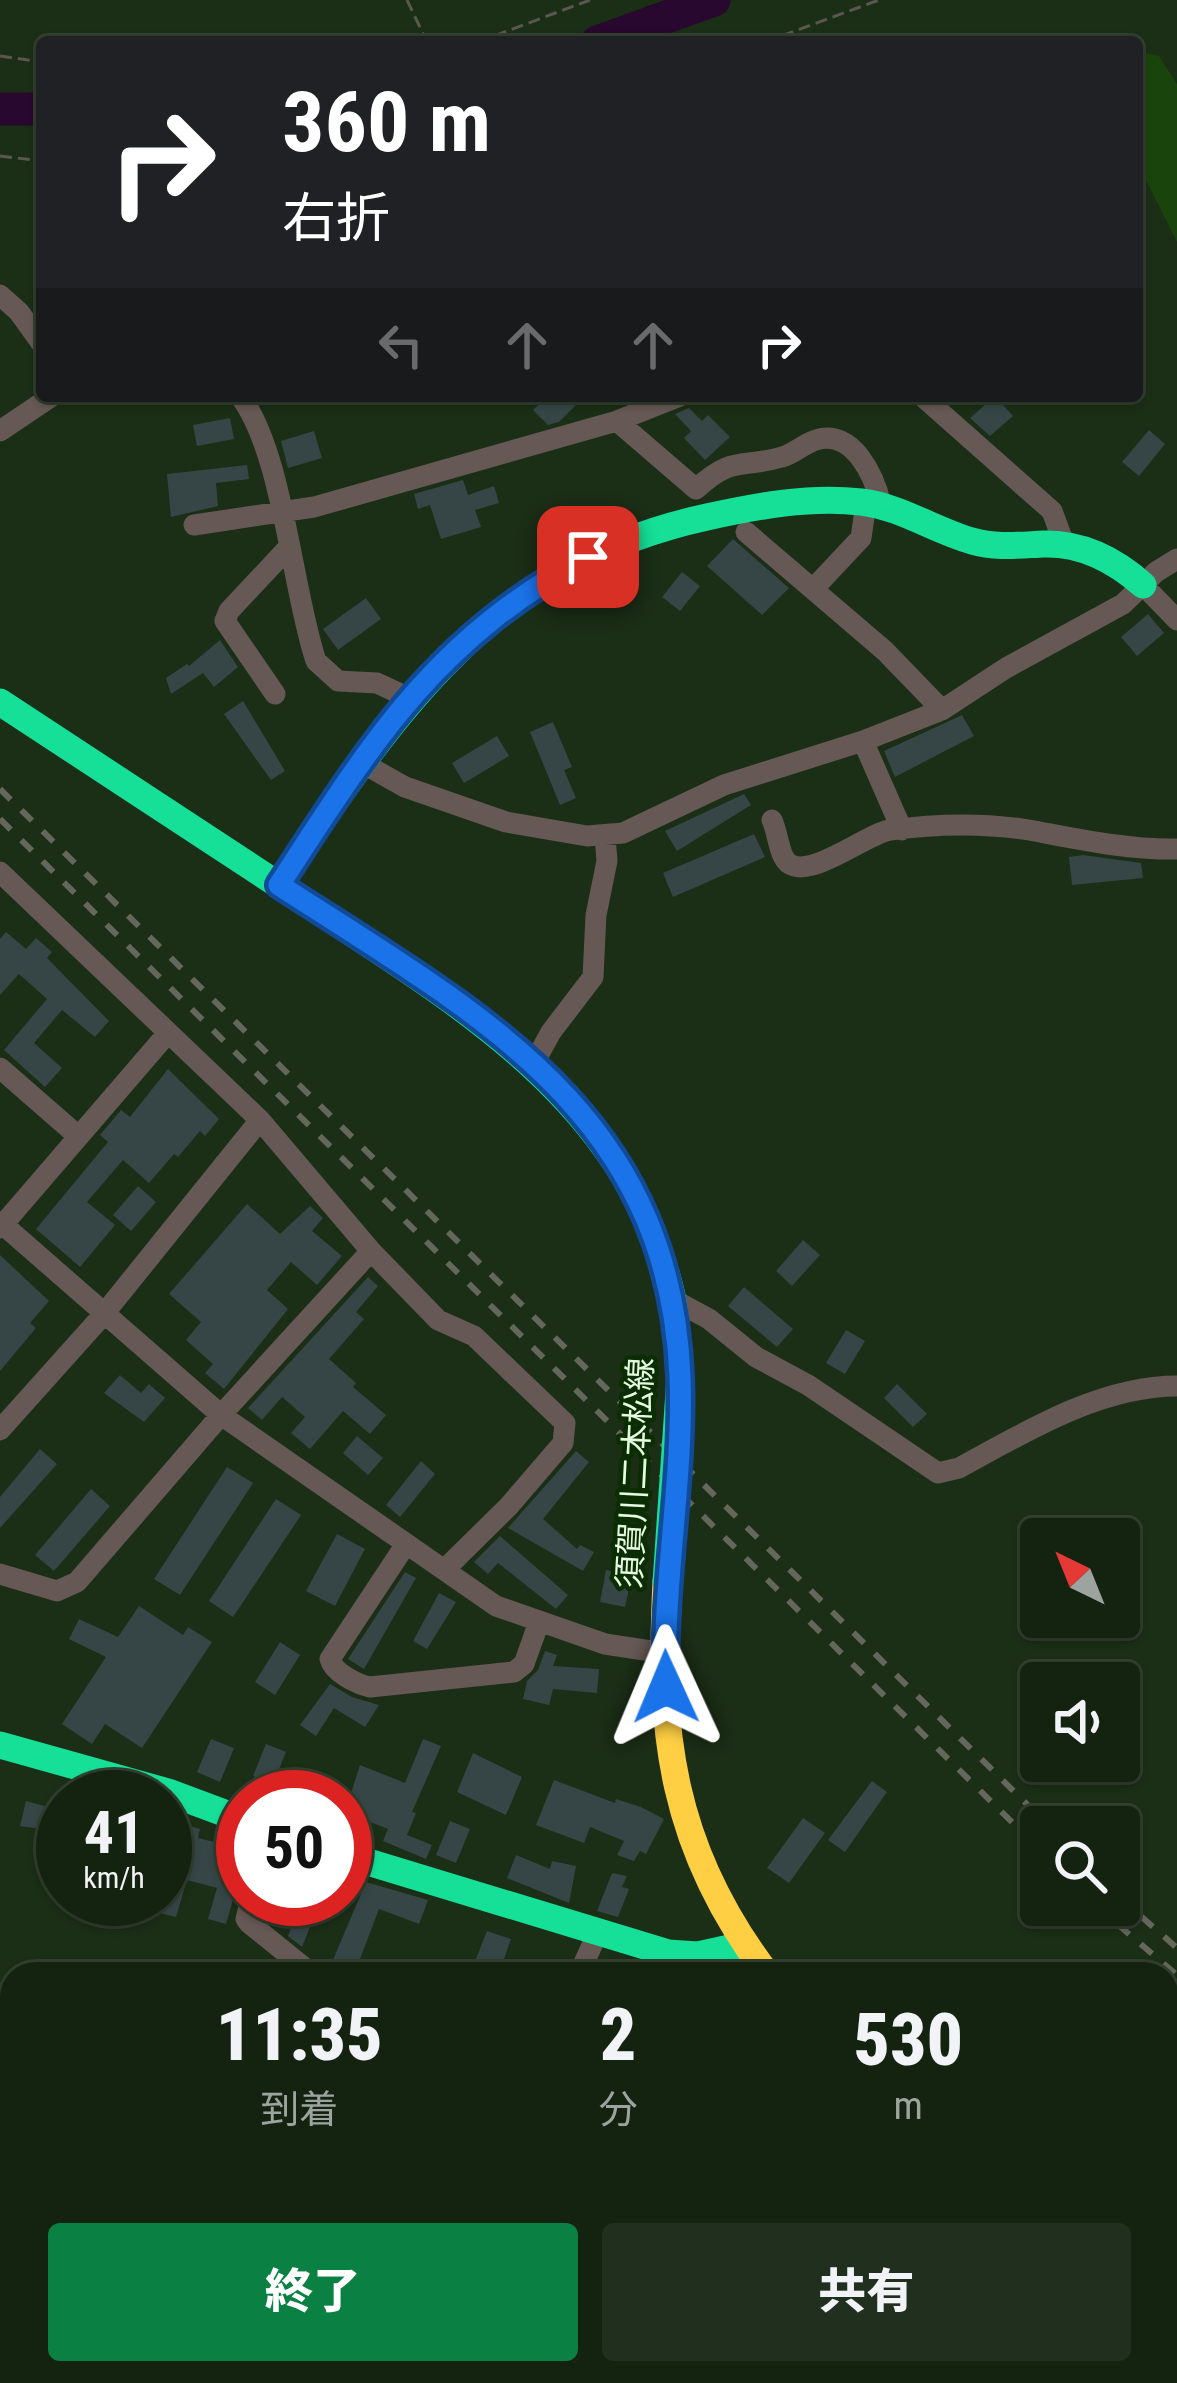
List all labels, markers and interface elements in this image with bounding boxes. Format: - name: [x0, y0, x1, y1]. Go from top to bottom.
- text: 360 m: [282, 73, 491, 172]
- icon: right: [84, 84, 240, 240]
- text: 右折: [282, 187, 390, 250]
- icon: left: [368, 312, 434, 378]
- icon: ahead: [494, 312, 560, 378]
- icon: ahead: [620, 312, 686, 378]
- icon: right: [746, 312, 812, 378]
- pin: [537, 506, 639, 608]
- icon: arrive: [555, 524, 621, 590]
- street label: 須賀川二本松線: [609, 1357, 661, 1589]
- north arrow: [1020, 1518, 1140, 1638]
- map controls: [1020, 1518, 1140, 1926]
- position arrow: [603, 1624, 729, 1750]
- button: sound: [1020, 1662, 1140, 1782]
- speed limit sign: 50: [216, 1770, 372, 1926]
- text: 41: [84, 1797, 144, 1868]
- button: search: [1020, 1806, 1140, 1926]
- text: km/h: [83, 1860, 145, 1895]
- text: 11:35: [216, 1993, 383, 2078]
- text: 2: [600, 1993, 636, 2078]
- text: 530: [853, 1998, 963, 2083]
- text: m: [894, 2083, 923, 2129]
- text: 到着: [260, 2087, 338, 2133]
- text: 分: [598, 2087, 637, 2133]
- button: 終了: [48, 2223, 578, 2361]
- button: 共有: [602, 2223, 1131, 2361]

